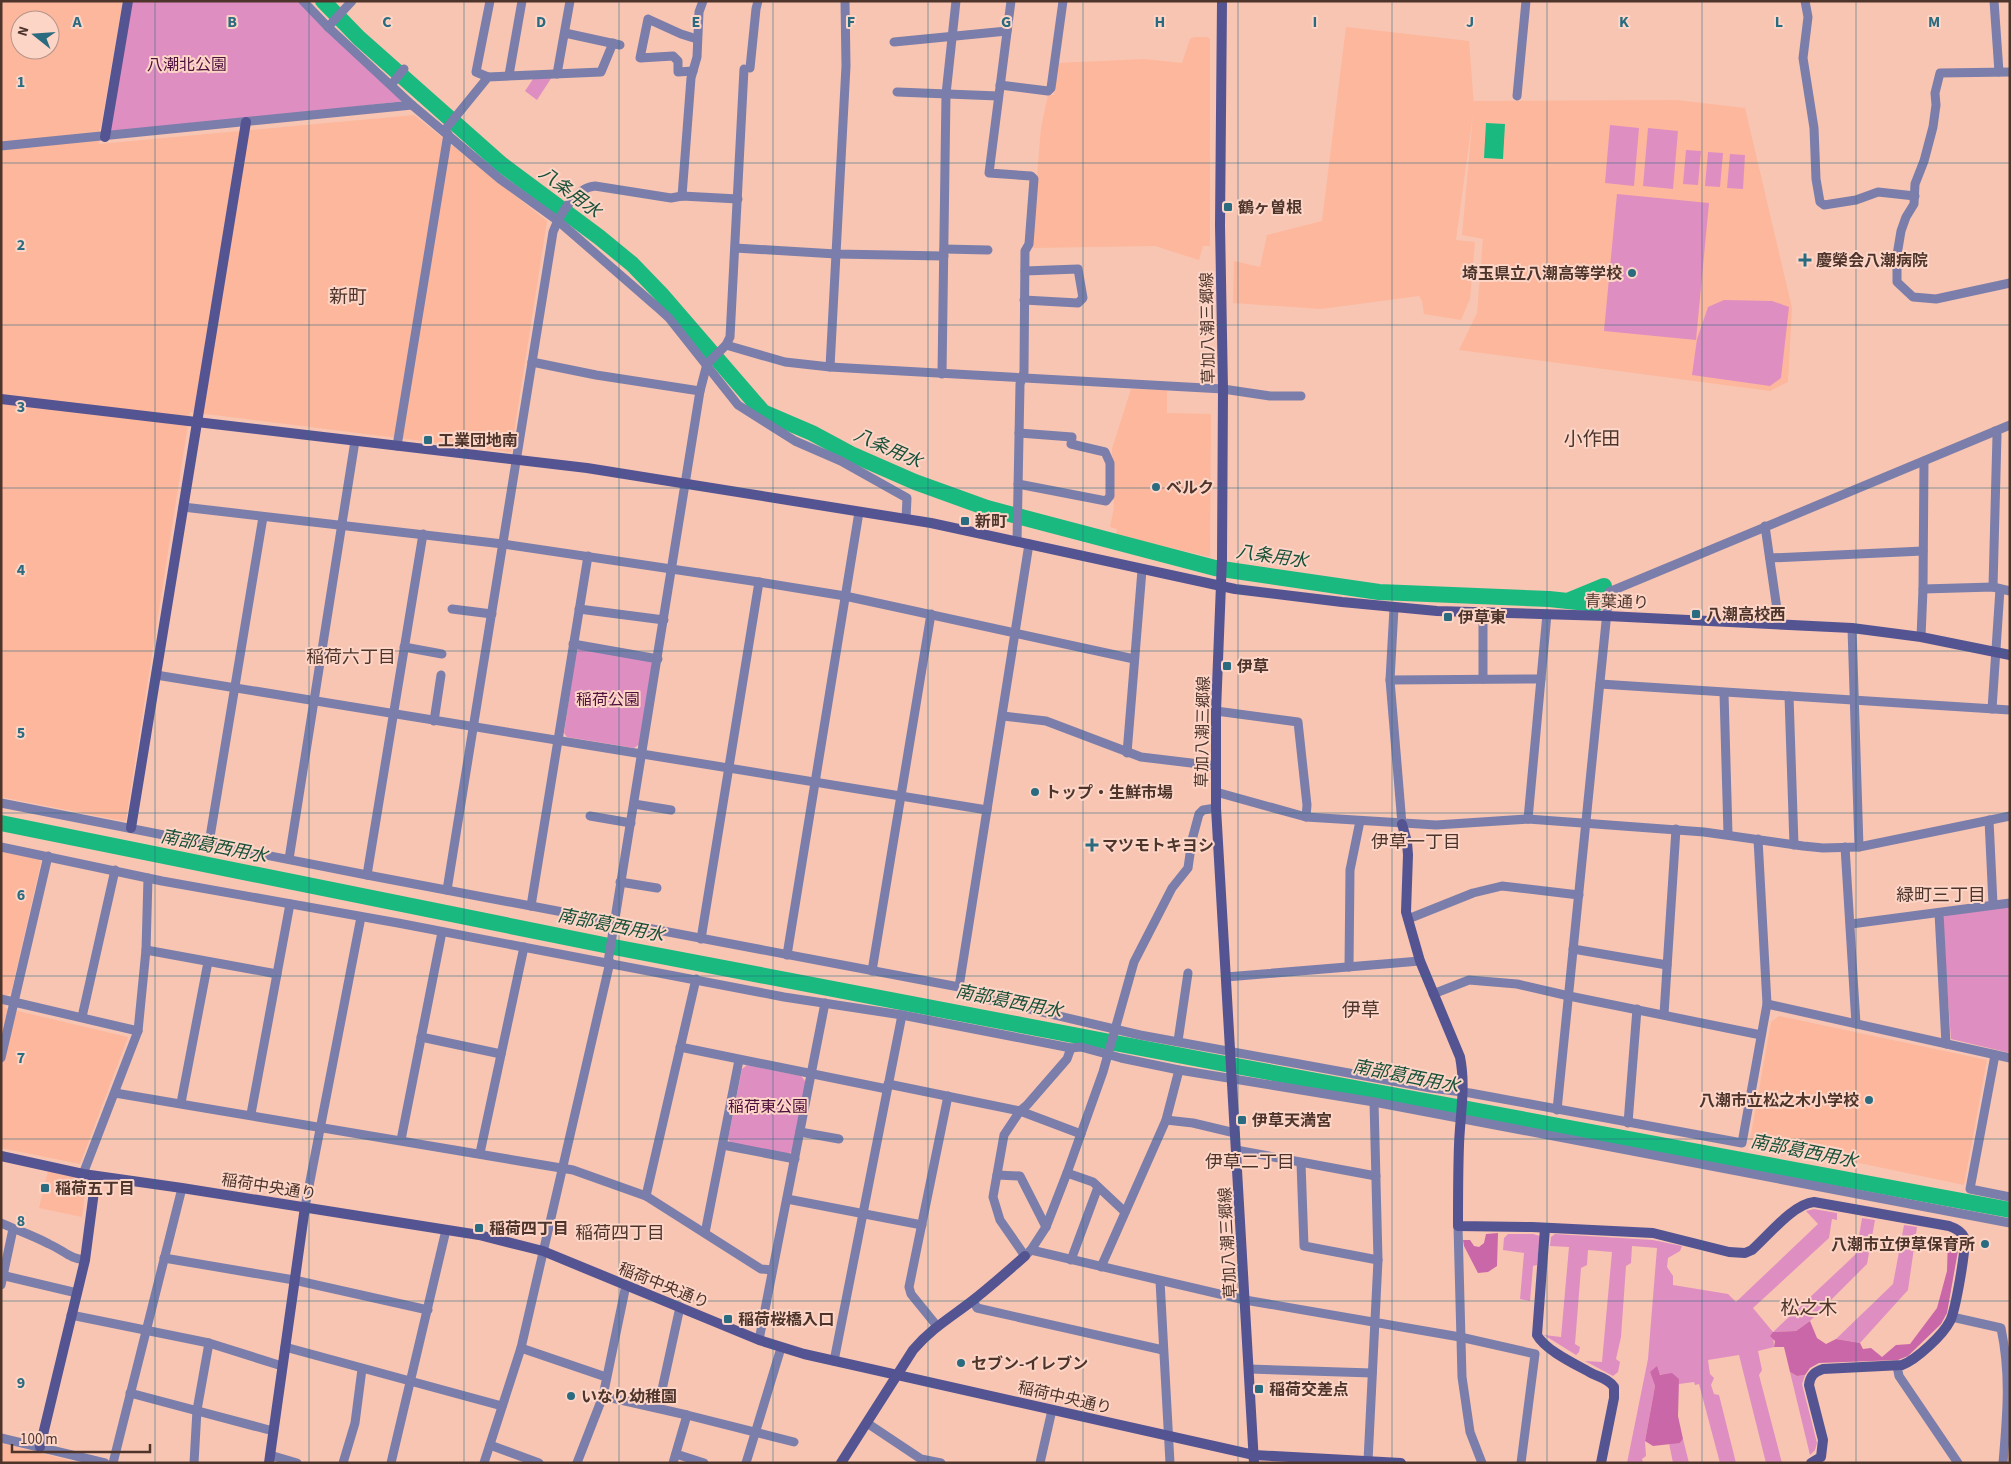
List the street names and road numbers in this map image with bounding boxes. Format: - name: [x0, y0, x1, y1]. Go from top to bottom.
- street label: 草加八潮三郷線: [1196, 272, 1220, 384]
- street label: 青葉通り: [1585, 590, 1649, 614]
- street label: 草加八潮三郷線: [1191, 676, 1215, 788]
- street label: 稲荷中央通り: [220, 1169, 318, 1205]
- street label: 草加八潮三郷線: [1214, 1186, 1242, 1299]
- street label: 稲荷中央通り: [615, 1258, 712, 1314]
- street label: 稲荷中央通り: [1016, 1376, 1114, 1419]

